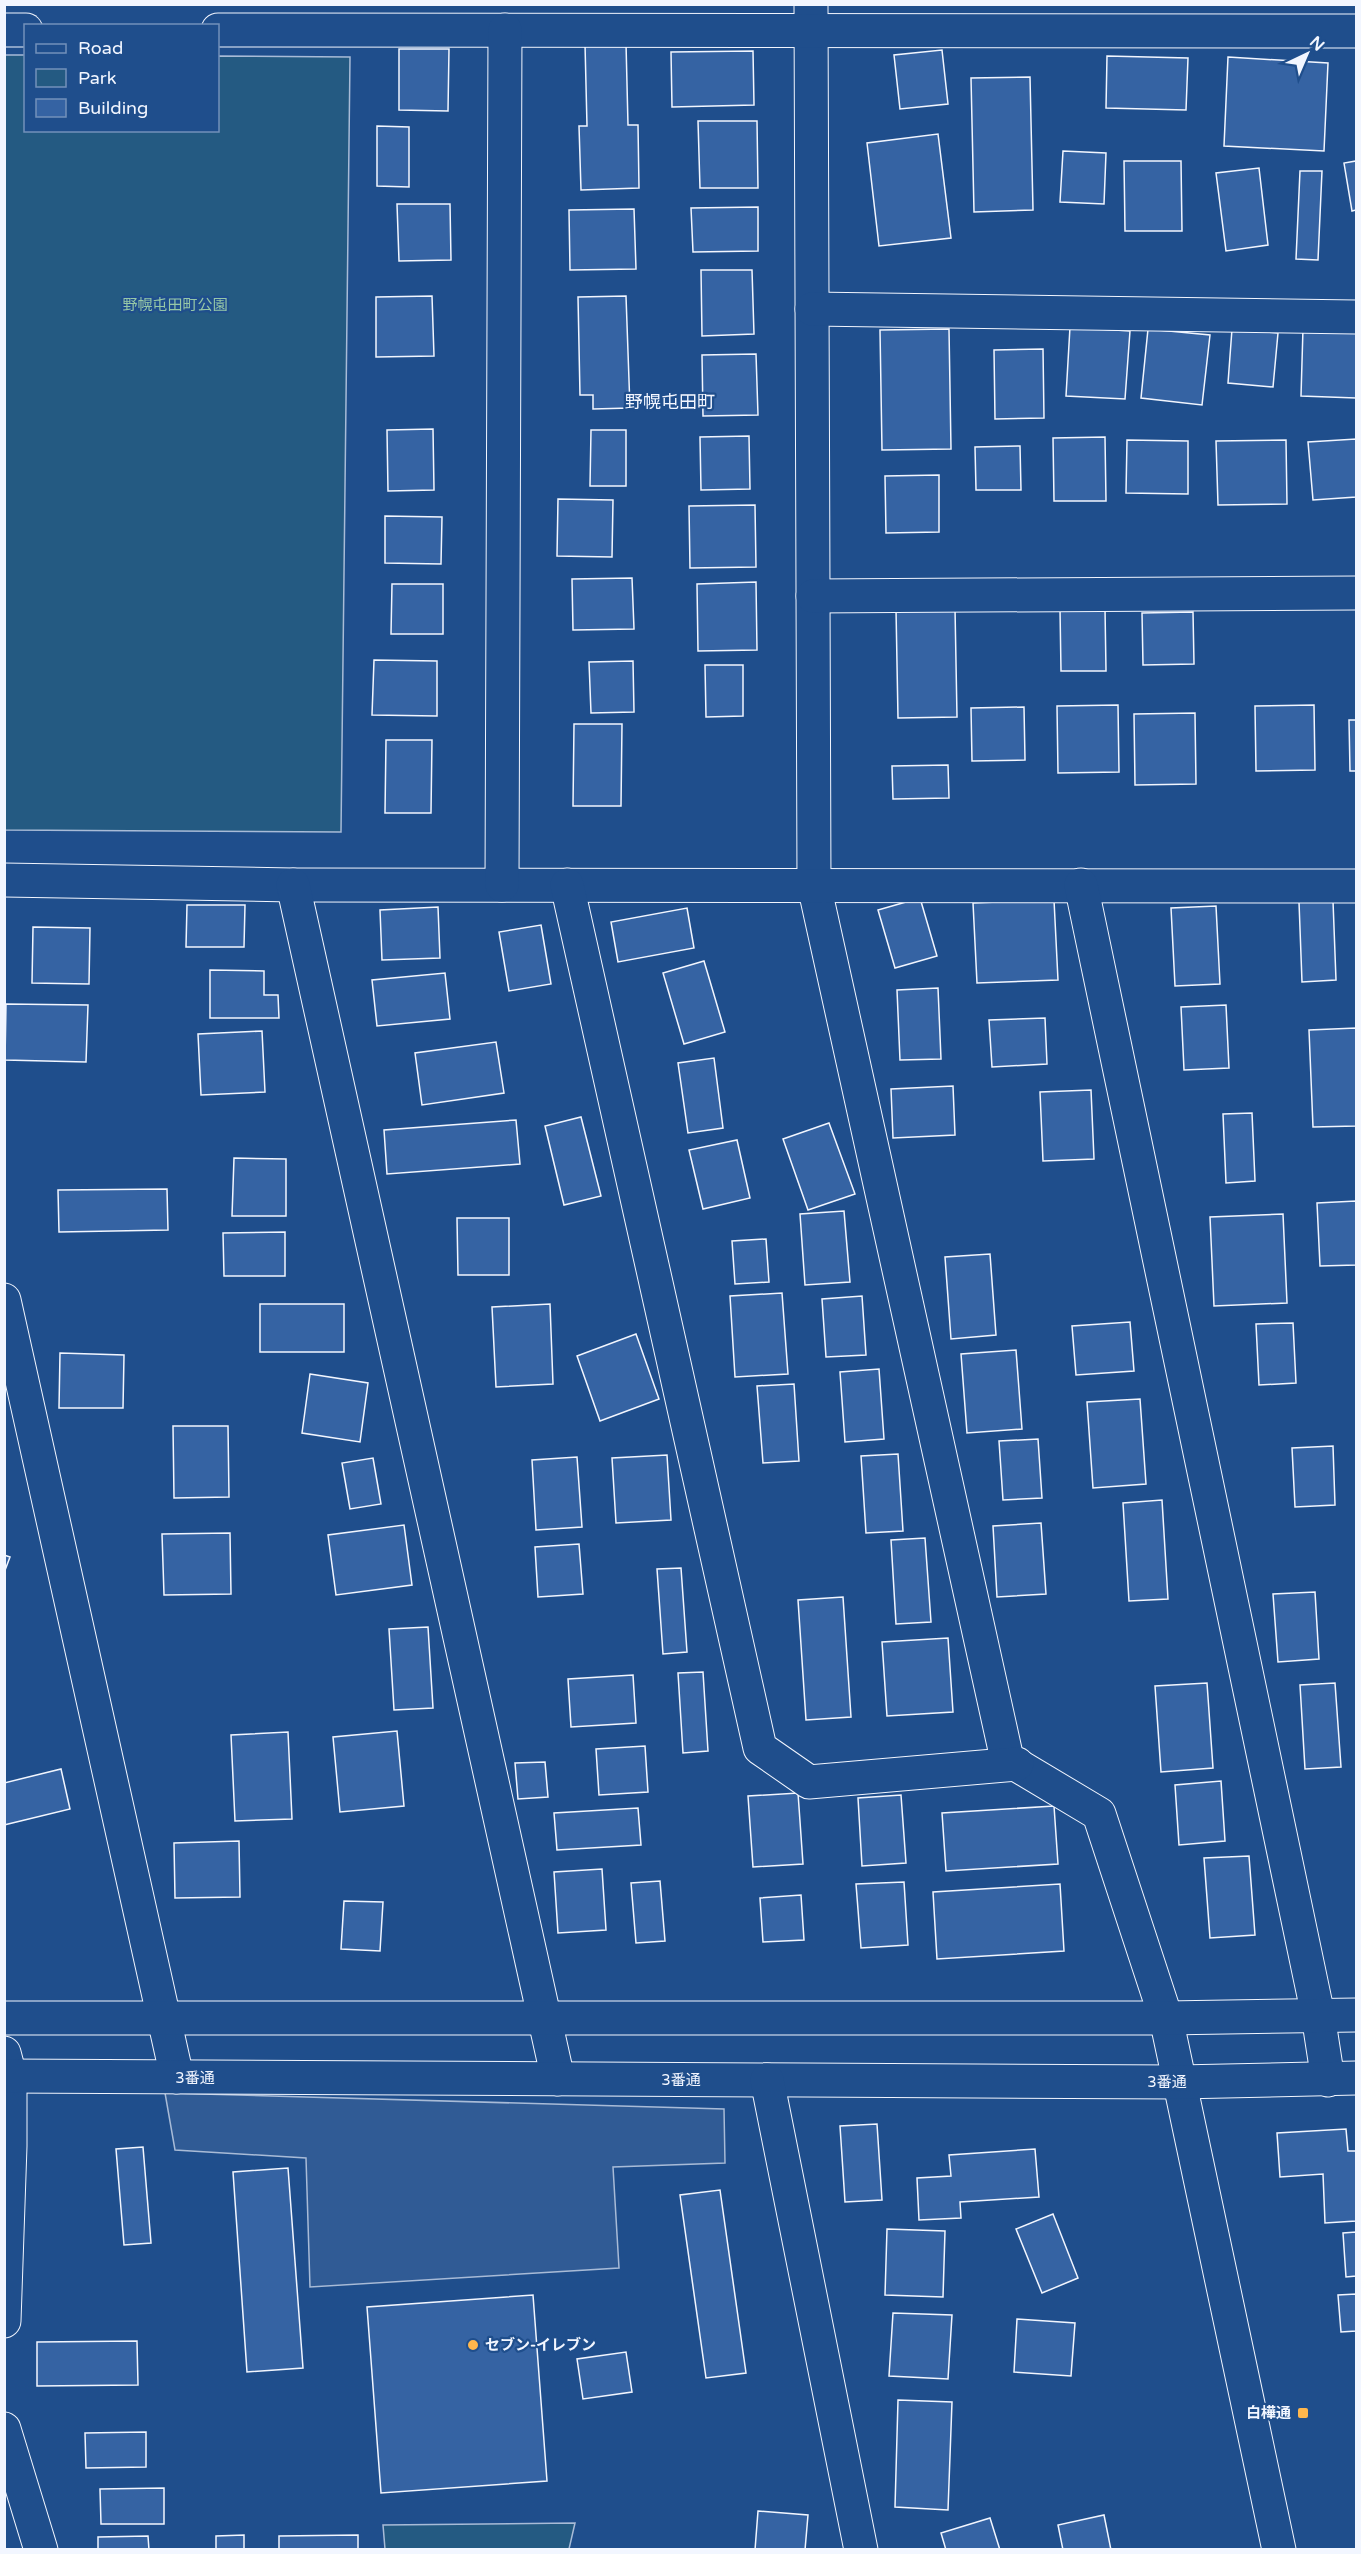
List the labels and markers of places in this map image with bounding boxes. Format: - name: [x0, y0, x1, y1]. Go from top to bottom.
- place label: セブン-イレブン: [485, 2336, 596, 2354]
- marker: セブン-イレブン: [466, 2338, 480, 2352]
- place label: 白樺通: [1246, 2404, 1291, 2422]
- marker: 白樺通: [1296, 2406, 1310, 2420]

